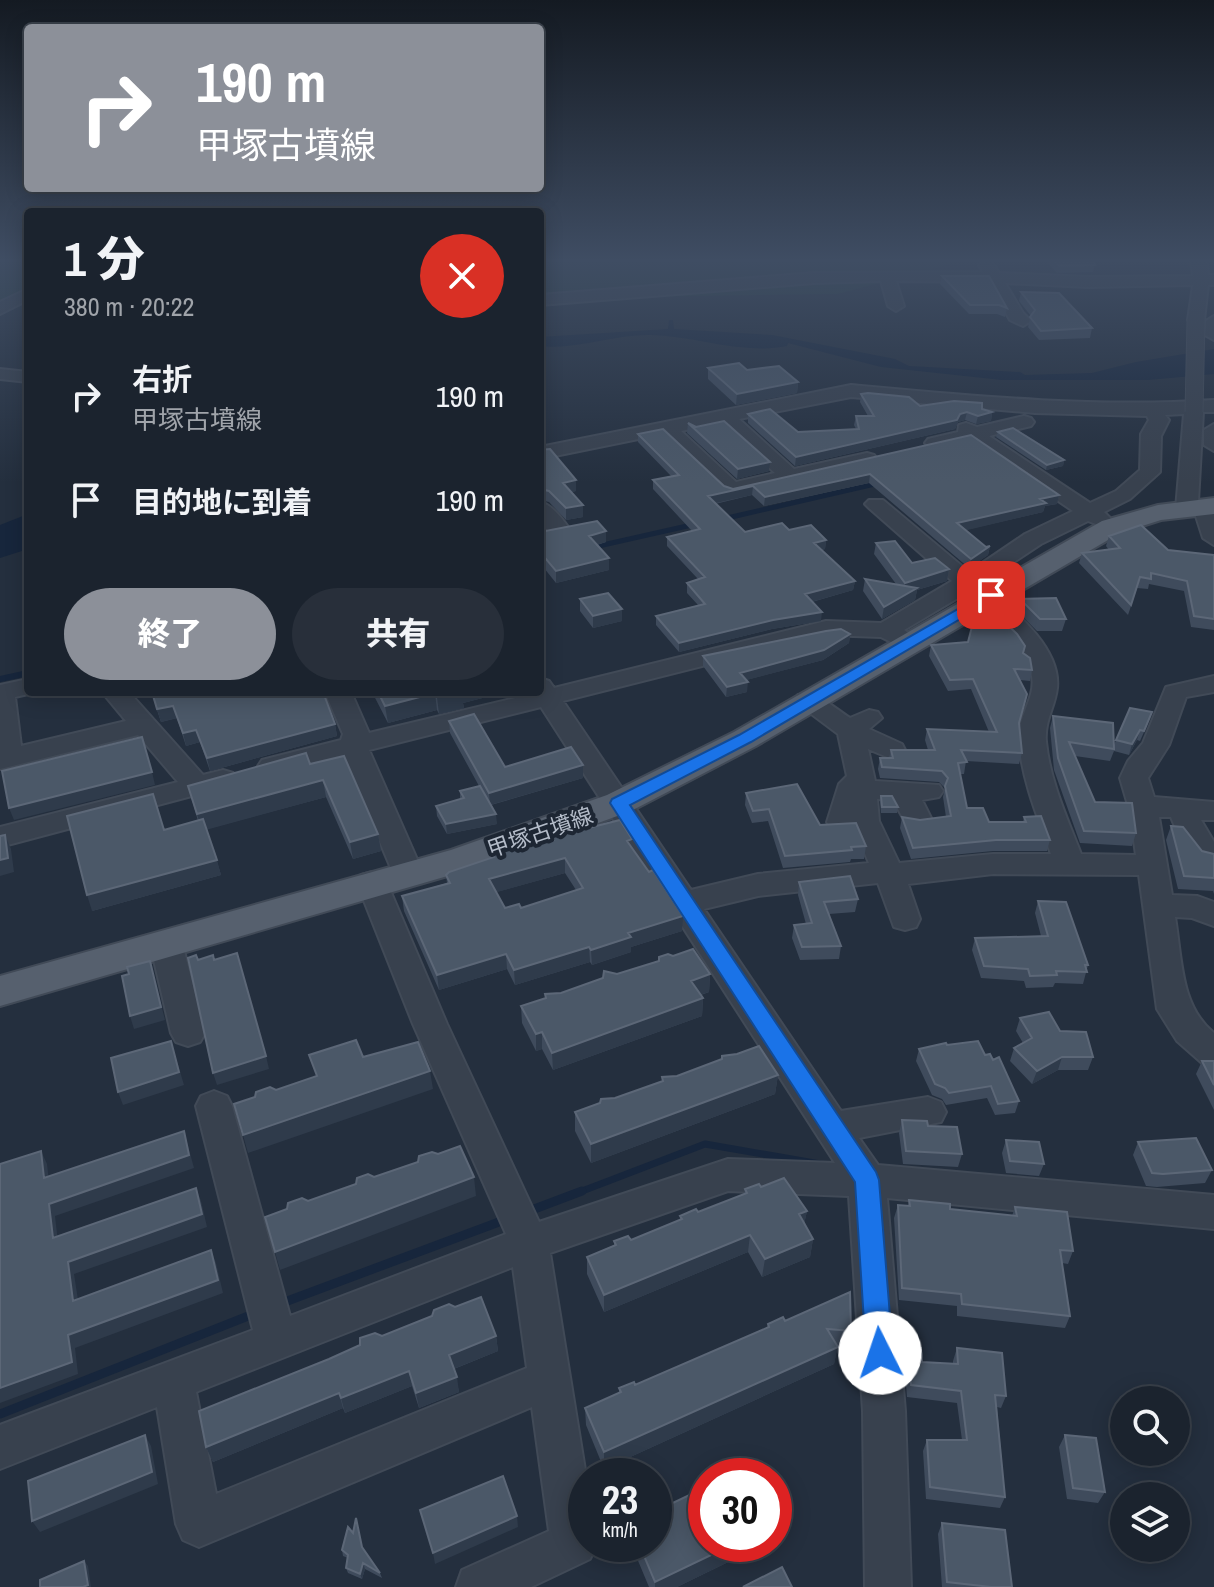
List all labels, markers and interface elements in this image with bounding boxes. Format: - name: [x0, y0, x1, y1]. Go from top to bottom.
- text: 190 m: [196, 44, 326, 119]
- icon: right: [64, 56, 168, 160]
- text: 甲塚古墳線: [196, 121, 376, 169]
- text: 1 分: [64, 226, 145, 291]
- button: close: [420, 234, 504, 318]
- text: 380 m · 20:22: [64, 289, 194, 324]
- text: 右折: [132, 359, 192, 399]
- icon: right: [64, 374, 108, 418]
- text: 190 m: [436, 376, 504, 416]
- text: 甲塚古墳線: [132, 402, 262, 437]
- icon: arrive: [64, 478, 108, 522]
- text: 190 m: [436, 480, 504, 520]
- text: 目的地に到着: [132, 482, 312, 522]
- pin: [957, 561, 1025, 629]
- icon: arrive: [969, 573, 1013, 617]
- button: 終了: [64, 588, 276, 680]
- button: 共有: [292, 588, 504, 680]
- street label: 甲塚古墳線: [483, 800, 597, 864]
- position arrow: [838, 1311, 922, 1395]
- map controls: [1110, 1386, 1190, 1562]
- button: search: [1110, 1386, 1190, 1466]
- speed limit sign: 30: [688, 1458, 792, 1562]
- text: 23: [602, 1473, 638, 1526]
- button: layers: [1110, 1482, 1190, 1562]
- text: km/h: [602, 1516, 638, 1543]

